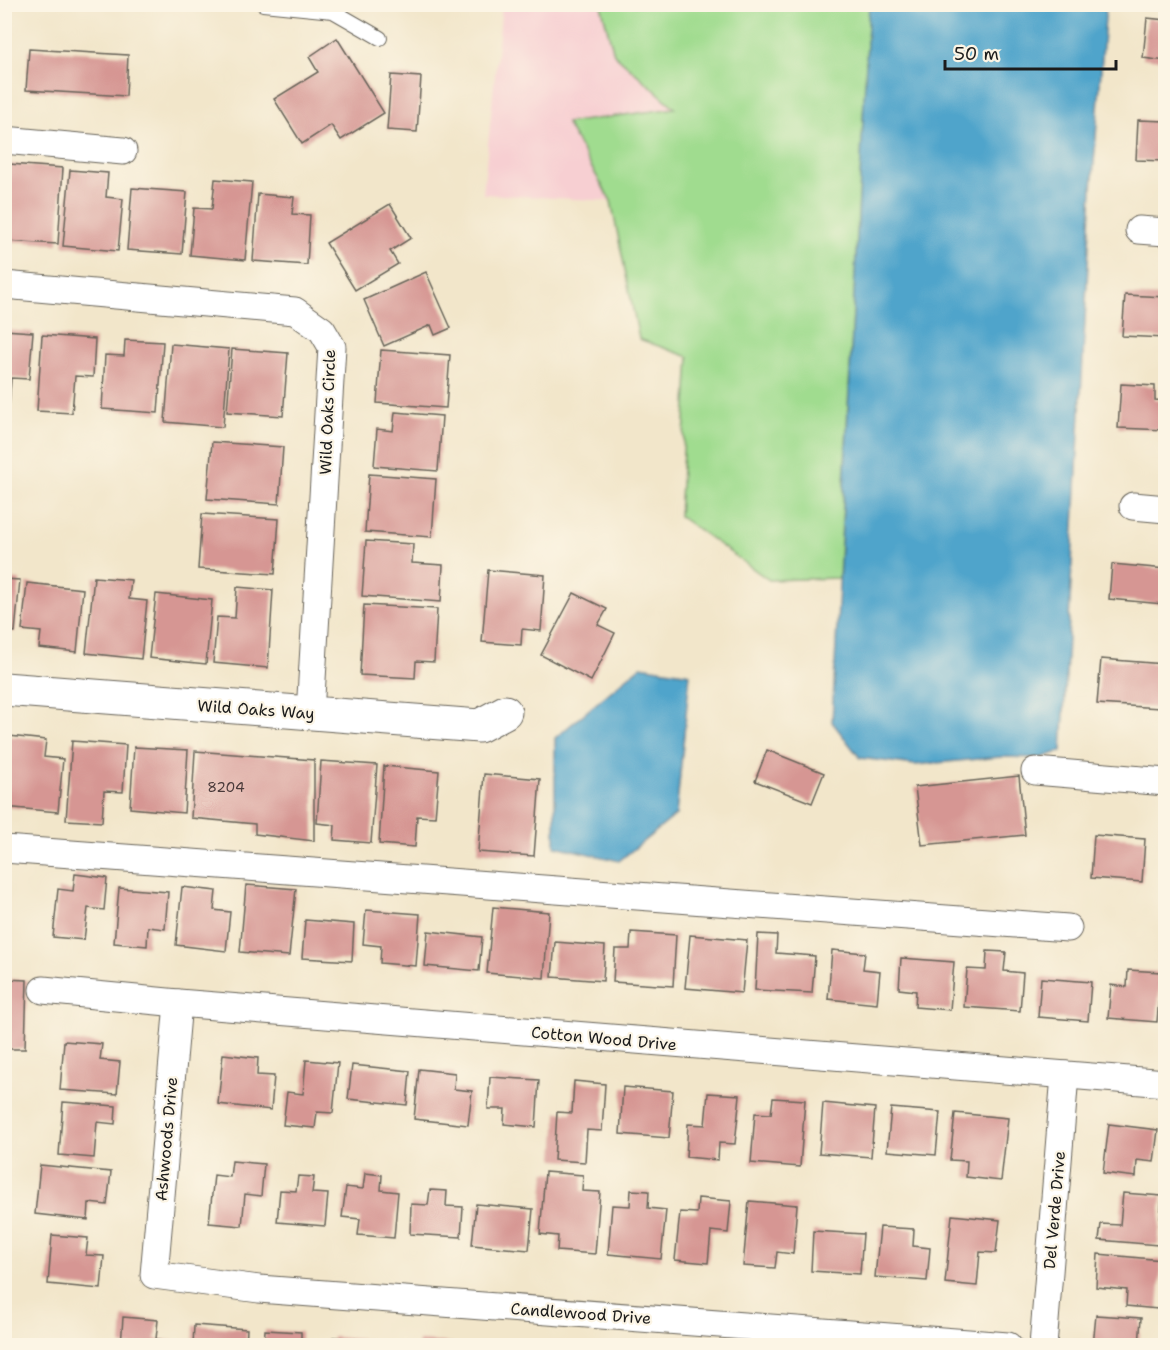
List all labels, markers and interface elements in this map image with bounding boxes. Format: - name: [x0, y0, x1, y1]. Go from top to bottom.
- scale bar: [945, 33, 1116, 71]
- text: 50 m: [954, 42, 999, 66]
- street label: Wild Oaks Circle: [315, 349, 340, 475]
- street label: Wild Oaks Way: [197, 695, 315, 724]
- house number: 8204: [207, 778, 245, 796]
- street label: Cotton Wood Drive: [530, 1022, 678, 1055]
- street label: Ashwoods Drive: [151, 1076, 182, 1202]
- street label: Del Verde Drive: [1039, 1150, 1070, 1270]
- street label: Candlewood Drive: [510, 1298, 652, 1329]

